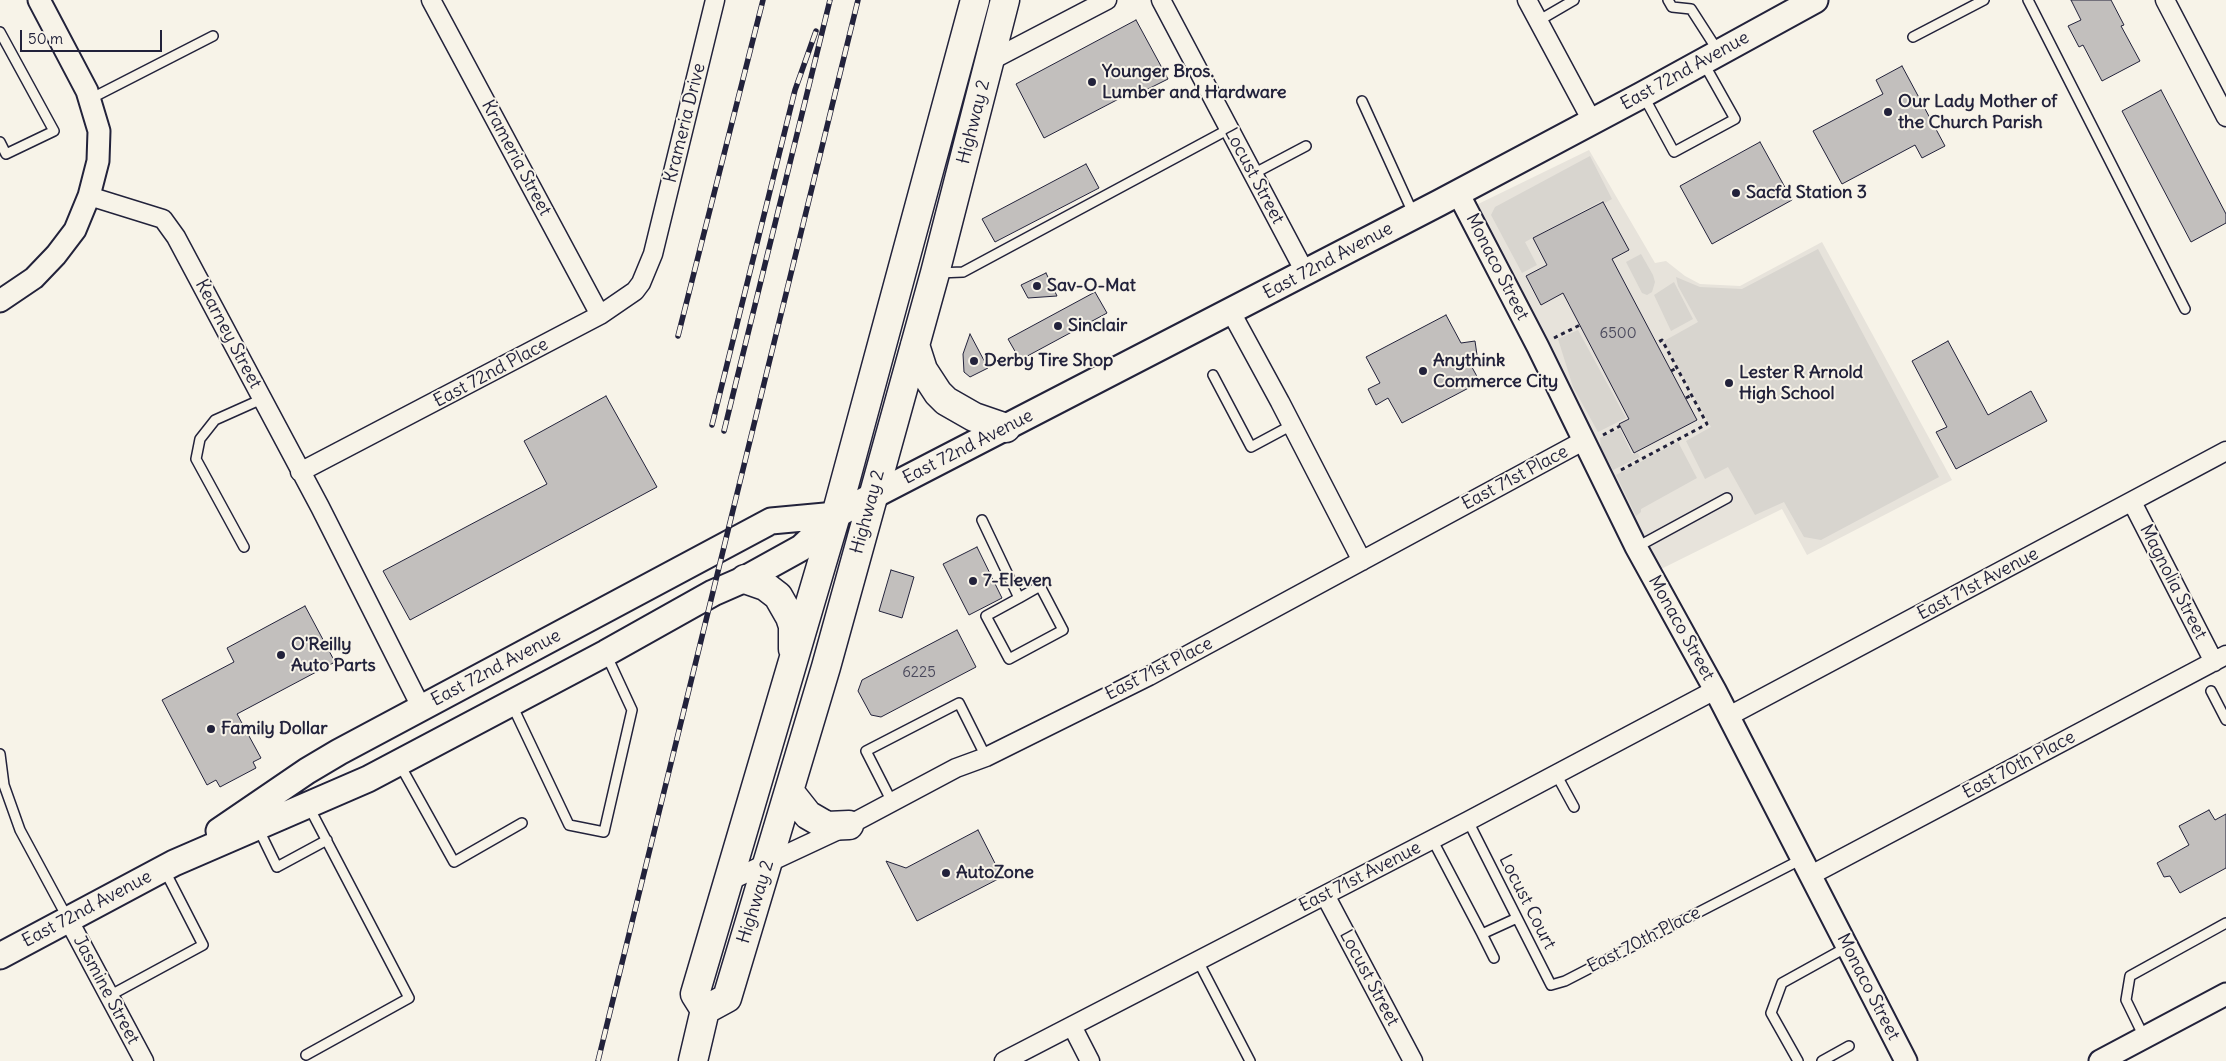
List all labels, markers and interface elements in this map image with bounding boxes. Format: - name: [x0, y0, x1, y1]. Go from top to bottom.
- scale bar: [22, 20, 165, 52]
- street label: East 72nd Avenue: [1617, 27, 1753, 115]
- text: 50 m: [28, 29, 63, 48]
- street label: Krameria Drive: [660, 61, 710, 185]
- place label: Younger Bros. Lumber and Hardware: [1102, 61, 1287, 104]
- marker: Younger Bros. Lumber and Hardware: [1086, 76, 1098, 88]
- street label: Highway 2: [953, 78, 995, 166]
- place label: Our Lady Mother of the Church Parish: [1898, 91, 2057, 134]
- street label: Krameria Street: [476, 96, 556, 220]
- marker: Our Lady Mother of the Church Parish: [1882, 106, 1894, 118]
- street label: Locust Street: [1220, 124, 1288, 228]
- place label: Sacfd Station 3: [1746, 182, 1867, 204]
- marker: Sacfd Station 3: [1730, 187, 1742, 199]
- street label: Monaco Street: [1461, 210, 1533, 324]
- street label: East 72nd Avenue: [1260, 218, 1396, 304]
- place label: Sav-O-Mat: [1047, 275, 1136, 297]
- street label: Kearney Street: [190, 276, 266, 392]
- marker: Sav-O-Mat: [1031, 280, 1043, 292]
- place label: Sinclair: [1068, 315, 1127, 337]
- marker: Sinclair: [1052, 320, 1064, 332]
- house number: 6500: [1599, 325, 1637, 343]
- street label: East 72nd Place: [430, 334, 552, 412]
- place label: Derby Tire Shop: [984, 350, 1113, 372]
- place label: Anythink Commerce City: [1433, 350, 1558, 392]
- marker: Derby Tire Shop: [968, 355, 980, 367]
- place label: Lester R Arnold High School: [1739, 362, 1863, 404]
- marker: Anythink Commerce City: [1417, 365, 1429, 377]
- marker: Lester R Arnold High School: [1723, 377, 1735, 389]
- street label: East 72nd Avenue: [899, 405, 1037, 489]
- street label: East 71st Place: [1458, 441, 1572, 515]
- street label: Highway 2: [846, 468, 890, 556]
- street label: Magnolia Street: [2135, 521, 2211, 643]
- street label: East 71st Avenue: [1914, 543, 2042, 625]
- place label: 7-Eleven: [983, 570, 1052, 592]
- street label: Monaco Street: [1643, 572, 1719, 684]
- marker: 7-Eleven: [967, 575, 979, 587]
- street label: East 72nd Avenue: [428, 625, 564, 711]
- street label: East 71st Place: [1102, 633, 1216, 705]
- place label: O'Reilly Auto Parts: [291, 634, 376, 676]
- marker: O'Reilly Auto Parts: [275, 649, 287, 661]
- house number: 6225: [902, 664, 936, 682]
- place label: Family Dollar: [221, 718, 328, 740]
- marker: Family Dollar: [205, 723, 217, 735]
- street label: East 70th Place: [1959, 726, 2079, 804]
- street label: East 71st Avenue: [1295, 837, 1425, 917]
- street label: Locust Court: [1494, 851, 1560, 953]
- street label: Highway 2: [733, 858, 779, 946]
- place label: AutoZone: [956, 862, 1034, 884]
- street label: East 72nd Avenue: [19, 866, 155, 952]
- marker: AutoZone: [940, 867, 952, 879]
- street label: East 70th Place: [1584, 902, 1704, 978]
- street label: Locust Street: [1335, 926, 1403, 1030]
- street label: Monaco Street: [1832, 930, 1904, 1044]
- street label: Jasmine Street: [68, 932, 144, 1048]

